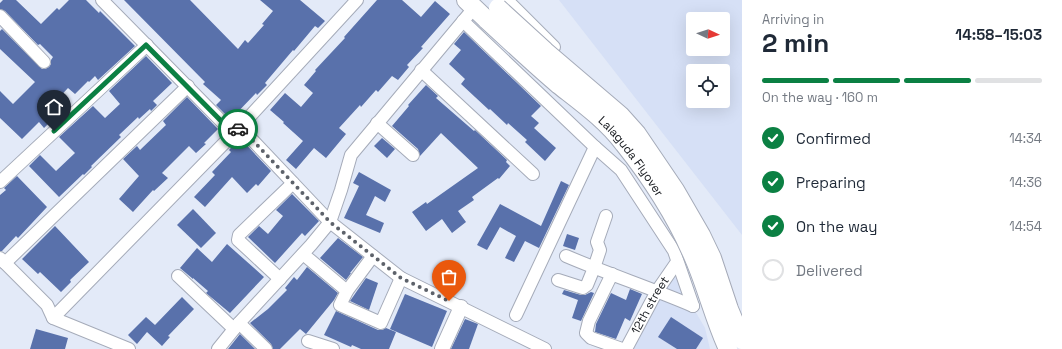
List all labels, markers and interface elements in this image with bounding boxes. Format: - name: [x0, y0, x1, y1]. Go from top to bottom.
- text: Arriving in: [762, 11, 824, 28]
- north arrow: [686, 12, 730, 56]
- map controls: [686, 12, 730, 108]
- text: 14:58–15:03: [955, 25, 1042, 44]
- text: 2 min: [762, 26, 829, 60]
- button: locate: [686, 64, 730, 108]
- text: On the way · 160 m: [762, 89, 878, 106]
- pin: [37, 90, 71, 131]
- icon: home: [43, 96, 65, 118]
- courier: [218, 109, 258, 149]
- street label: Lalaguda Flyover: [595, 112, 667, 200]
- icon: car: [227, 118, 249, 140]
- icon: check: [762, 127, 784, 149]
- text: Confirmed: [796, 129, 871, 148]
- text: 14:34: [1009, 130, 1042, 147]
- icon: check: [762, 171, 784, 193]
- text: Preparing: [796, 173, 866, 192]
- text: 14:36: [1009, 174, 1042, 191]
- icon: check: [762, 215, 784, 237]
- text: On the way: [796, 217, 877, 236]
- text: 14:54: [1009, 218, 1042, 235]
- pin: [432, 260, 466, 301]
- text: Delivered: [796, 261, 863, 280]
- icon: bag: [438, 266, 460, 288]
- street label: 12th street: [627, 273, 673, 337]

